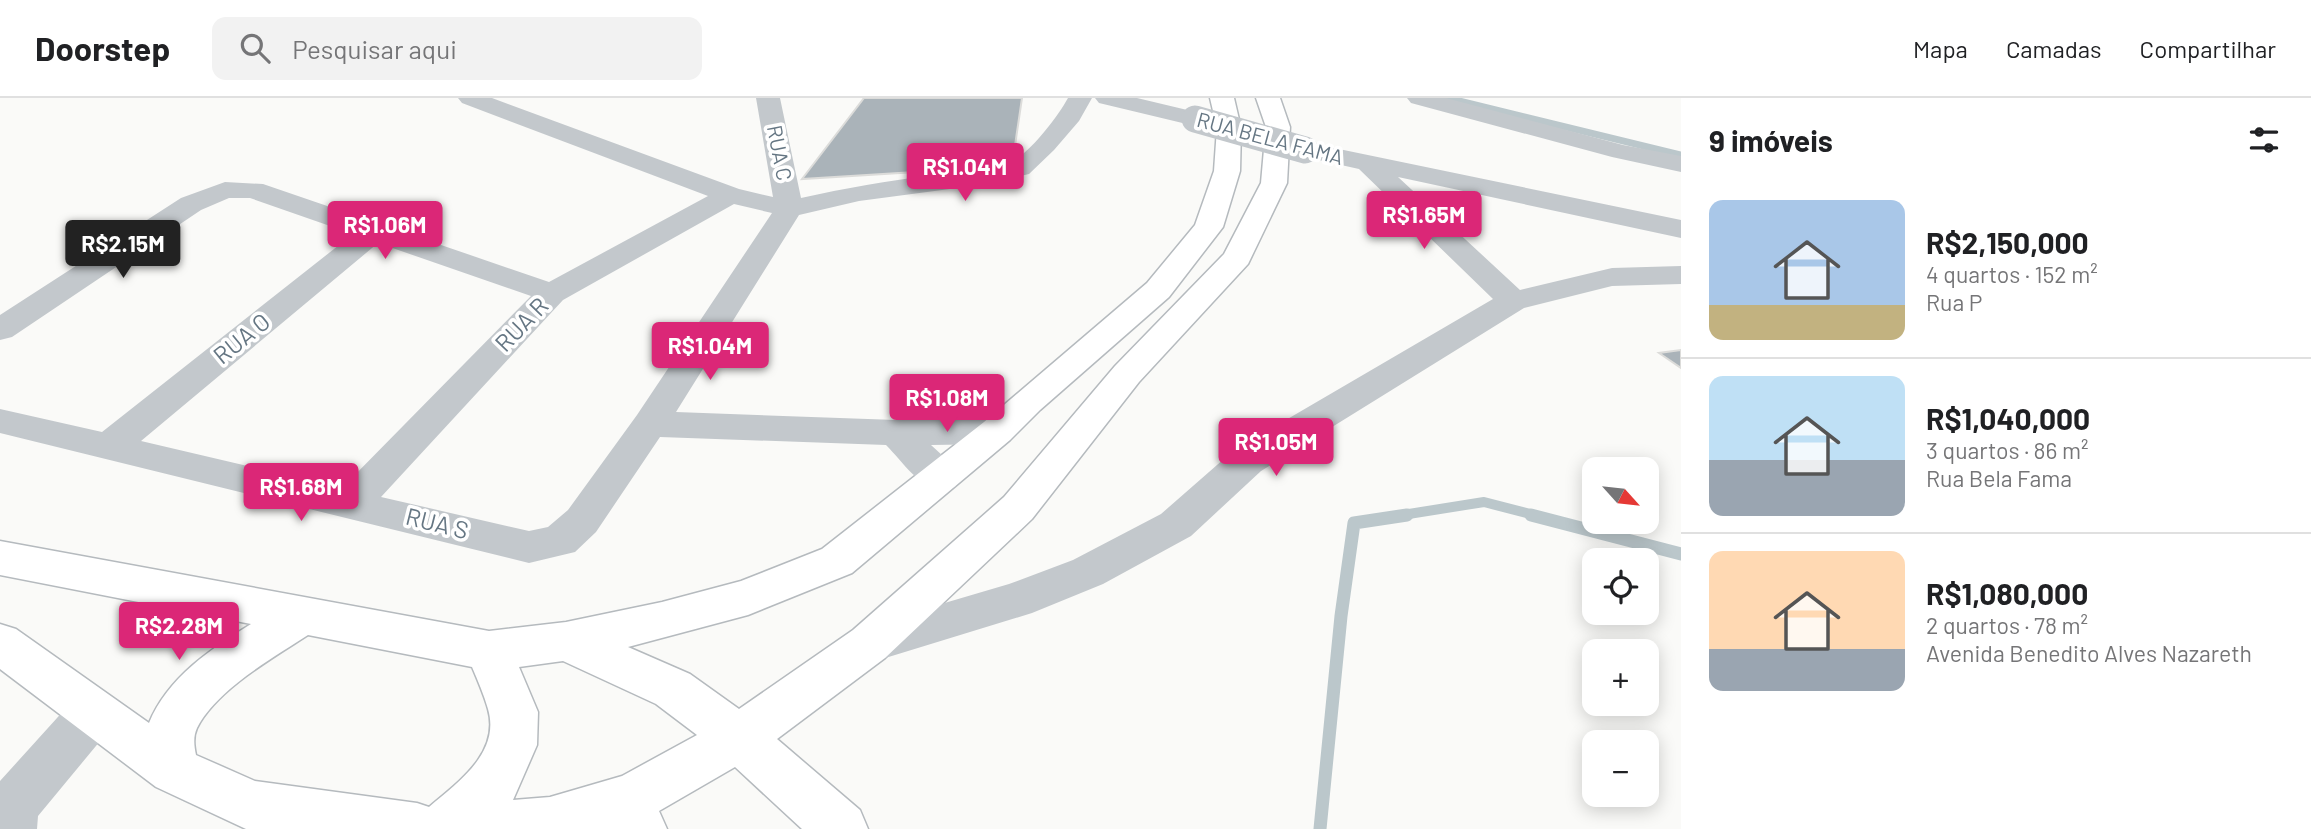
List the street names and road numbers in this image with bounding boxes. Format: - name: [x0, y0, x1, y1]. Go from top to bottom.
- street label: RUA BELA FAMA: [1195, 106, 1346, 169]
- street label: RUA C: [763, 123, 798, 183]
- street label: RUA R: [488, 291, 554, 357]
- street label: RUA O: [207, 306, 275, 369]
- street label: RUA S: [403, 501, 472, 544]

